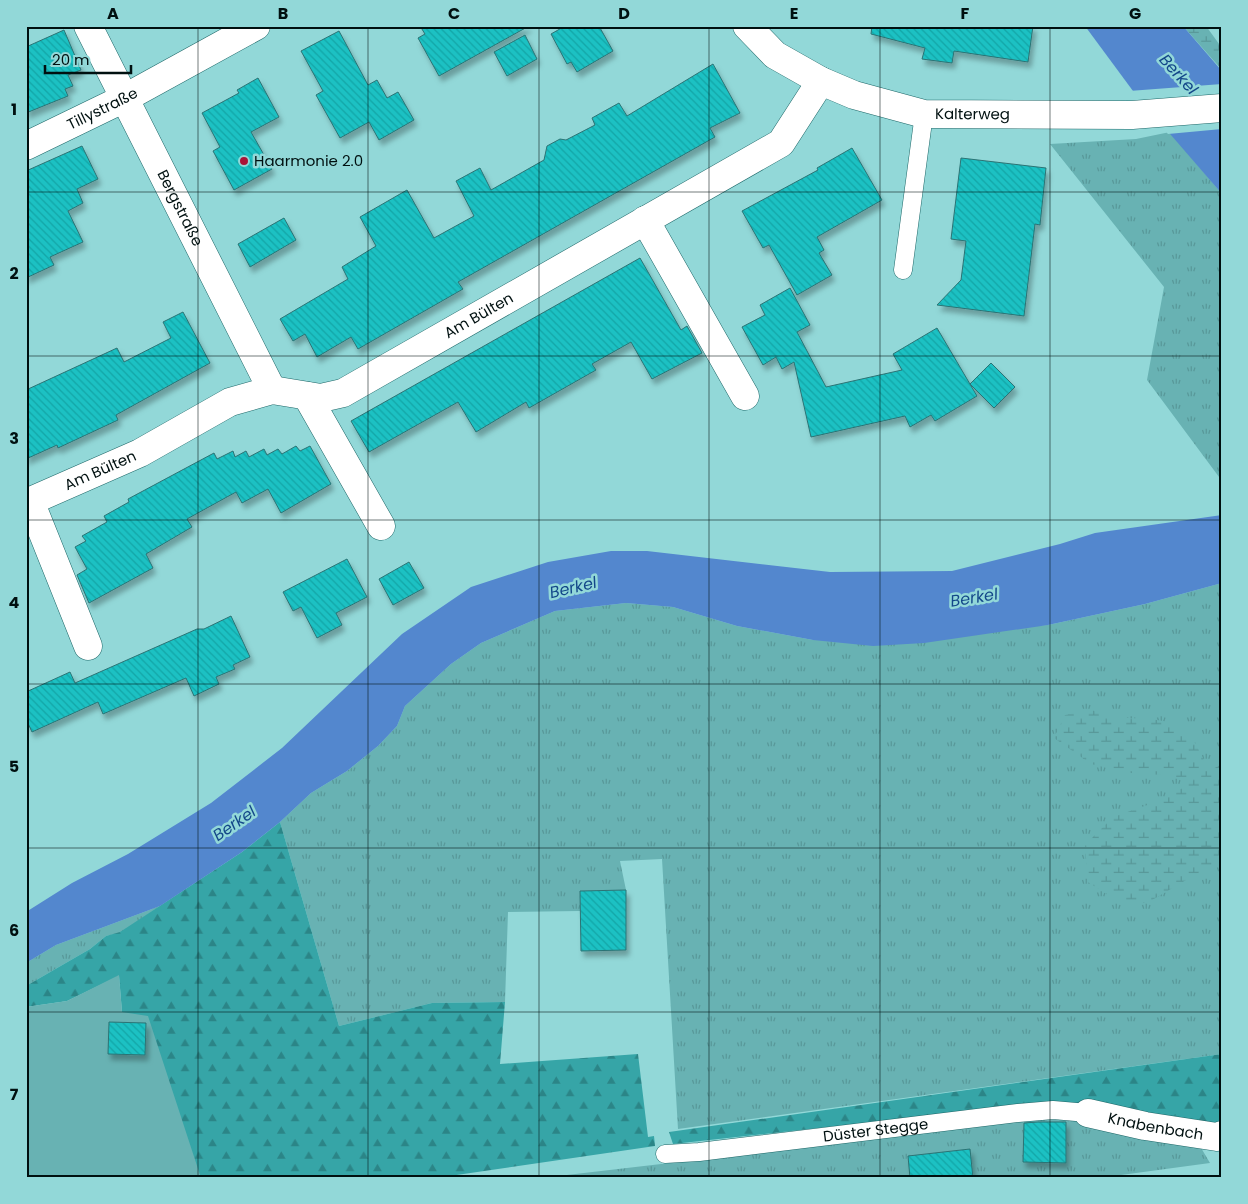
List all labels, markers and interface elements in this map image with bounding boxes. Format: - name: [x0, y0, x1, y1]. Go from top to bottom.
- text: A: [107, 2, 119, 25]
- text: B: [278, 2, 288, 25]
- text: C: [448, 2, 460, 25]
- text: D: [618, 2, 630, 25]
- text: E: [790, 2, 798, 25]
- text: F: [961, 2, 970, 25]
- text: G: [1129, 2, 1141, 25]
- scale bar: [45, 42, 131, 74]
- text: 20 m: [52, 49, 90, 70]
- water label: Berkel: [1154, 49, 1203, 100]
- street label: Tillystraße: [63, 82, 141, 135]
- text: 1: [11, 98, 17, 121]
- street label: Kalterweg: [935, 103, 1010, 124]
- place label: Haarmonie 2.0: [254, 150, 363, 171]
- marker: Haarmonie 2.0: [238, 155, 250, 167]
- street label: Bergstraße: [152, 166, 209, 250]
- text: 2: [9, 262, 19, 285]
- street label: Am Bülten: [440, 287, 517, 343]
- text: 3: [9, 427, 19, 450]
- street label: Am Bülten: [61, 445, 139, 495]
- water label: Berkel: [547, 571, 599, 604]
- water label: Berkel: [949, 582, 1000, 613]
- text: 4: [9, 591, 20, 614]
- text: 5: [9, 755, 19, 778]
- water label: Berkel: [208, 800, 261, 847]
- text: 6: [9, 919, 19, 942]
- text: 7: [10, 1083, 19, 1106]
- street label: Knabenbach: [1106, 1107, 1205, 1145]
- street label: Düster Stegge: [822, 1113, 929, 1147]

